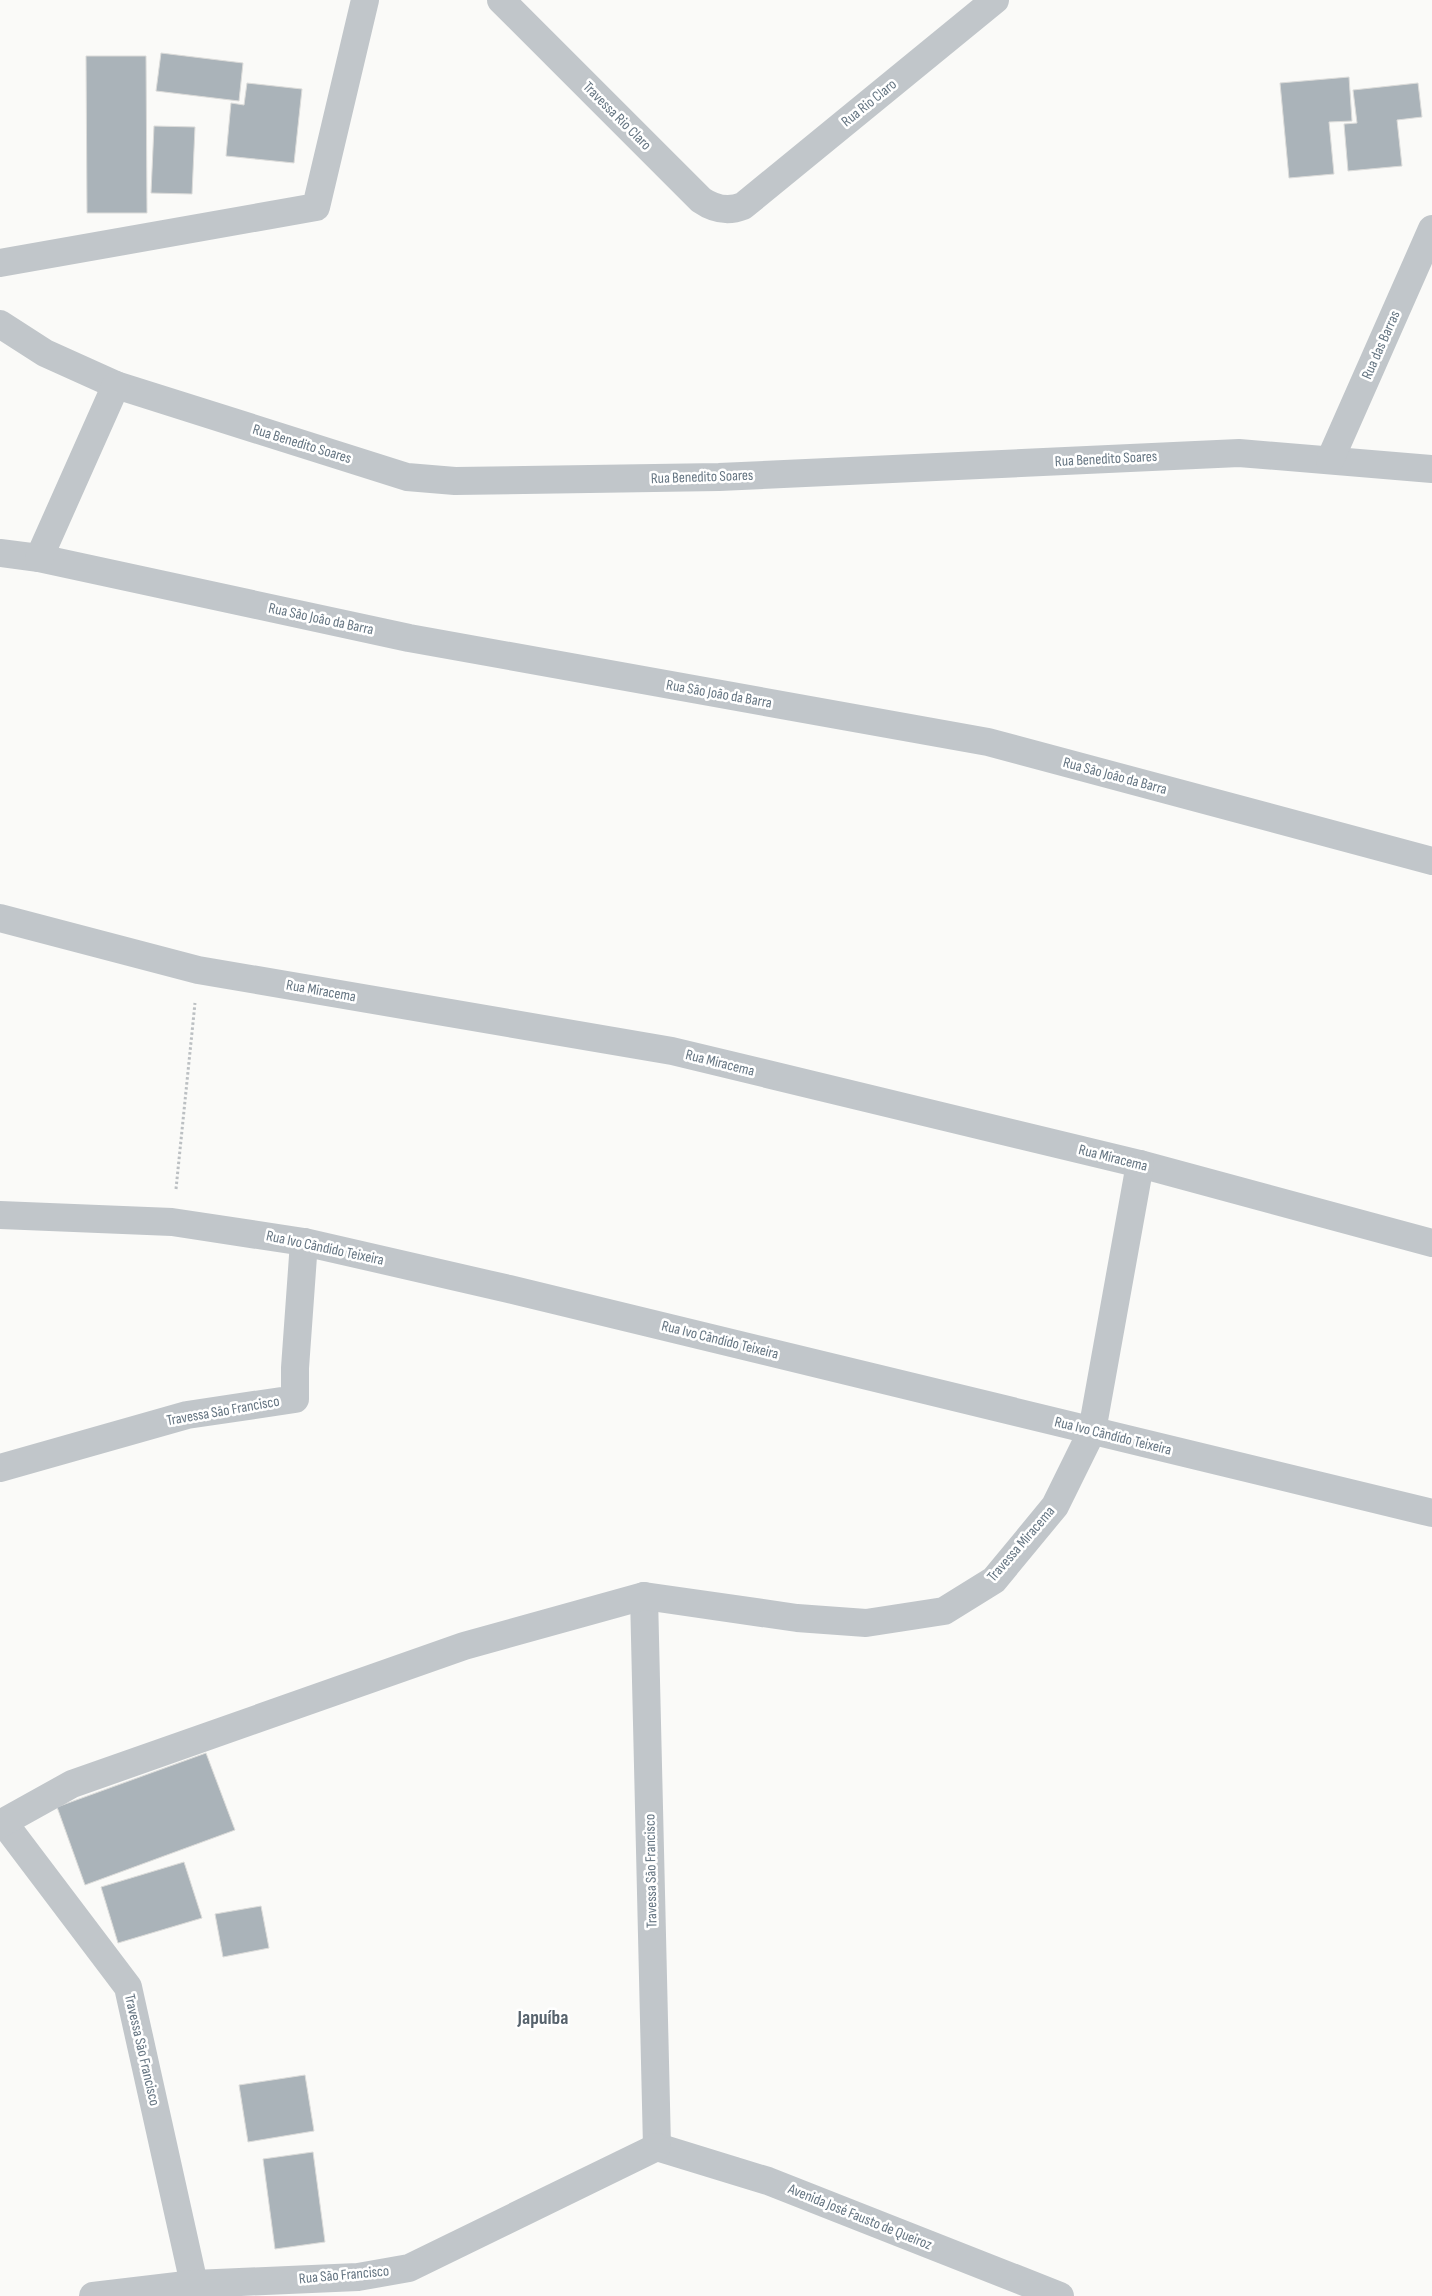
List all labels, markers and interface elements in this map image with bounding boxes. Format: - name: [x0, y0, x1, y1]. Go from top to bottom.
- street label: Rua Rio Claro: [837, 75, 901, 131]
- street label: Travessa Rio Claro: [579, 78, 655, 154]
- street label: Rua das Barras: [1357, 308, 1405, 382]
- street label: Rua Benedito Soares: [250, 420, 354, 468]
- street label: Rua Benedito Soares: [1054, 447, 1158, 471]
- street label: Rua Benedito Soares: [650, 466, 754, 488]
- street label: Rua São João da Barra: [267, 599, 375, 639]
- street label: Rua São João da Barra: [665, 675, 773, 713]
- street label: Rua São João da Barra: [1061, 753, 1169, 799]
- street label: Rua Miracema: [285, 976, 357, 1006]
- street label: Rua Miracema: [684, 1045, 757, 1081]
- street label: Rua Miracema: [1077, 1140, 1150, 1176]
- street label: Rua Ivo Cãndido Teixeira: [264, 1226, 386, 1270]
- street label: Rua Ivo Cãndido Teixeira: [660, 1316, 781, 1364]
- street label: Travessa São Francisco: [165, 1392, 281, 1430]
- street label: Rua Ivo Cãndido Teixeira: [1053, 1412, 1174, 1460]
- street label: Travessa Miracema: [983, 1502, 1059, 1586]
- street label: Travessa São Francisco: [641, 1814, 661, 1928]
- street label: Travessa São Francisco: [120, 1992, 164, 2108]
- district label: Japuíba: [517, 2006, 568, 2030]
- street label: Avenida José Fausto de Queiroz: [784, 2179, 935, 2255]
- street label: Rua São Francisco: [298, 2262, 390, 2288]

